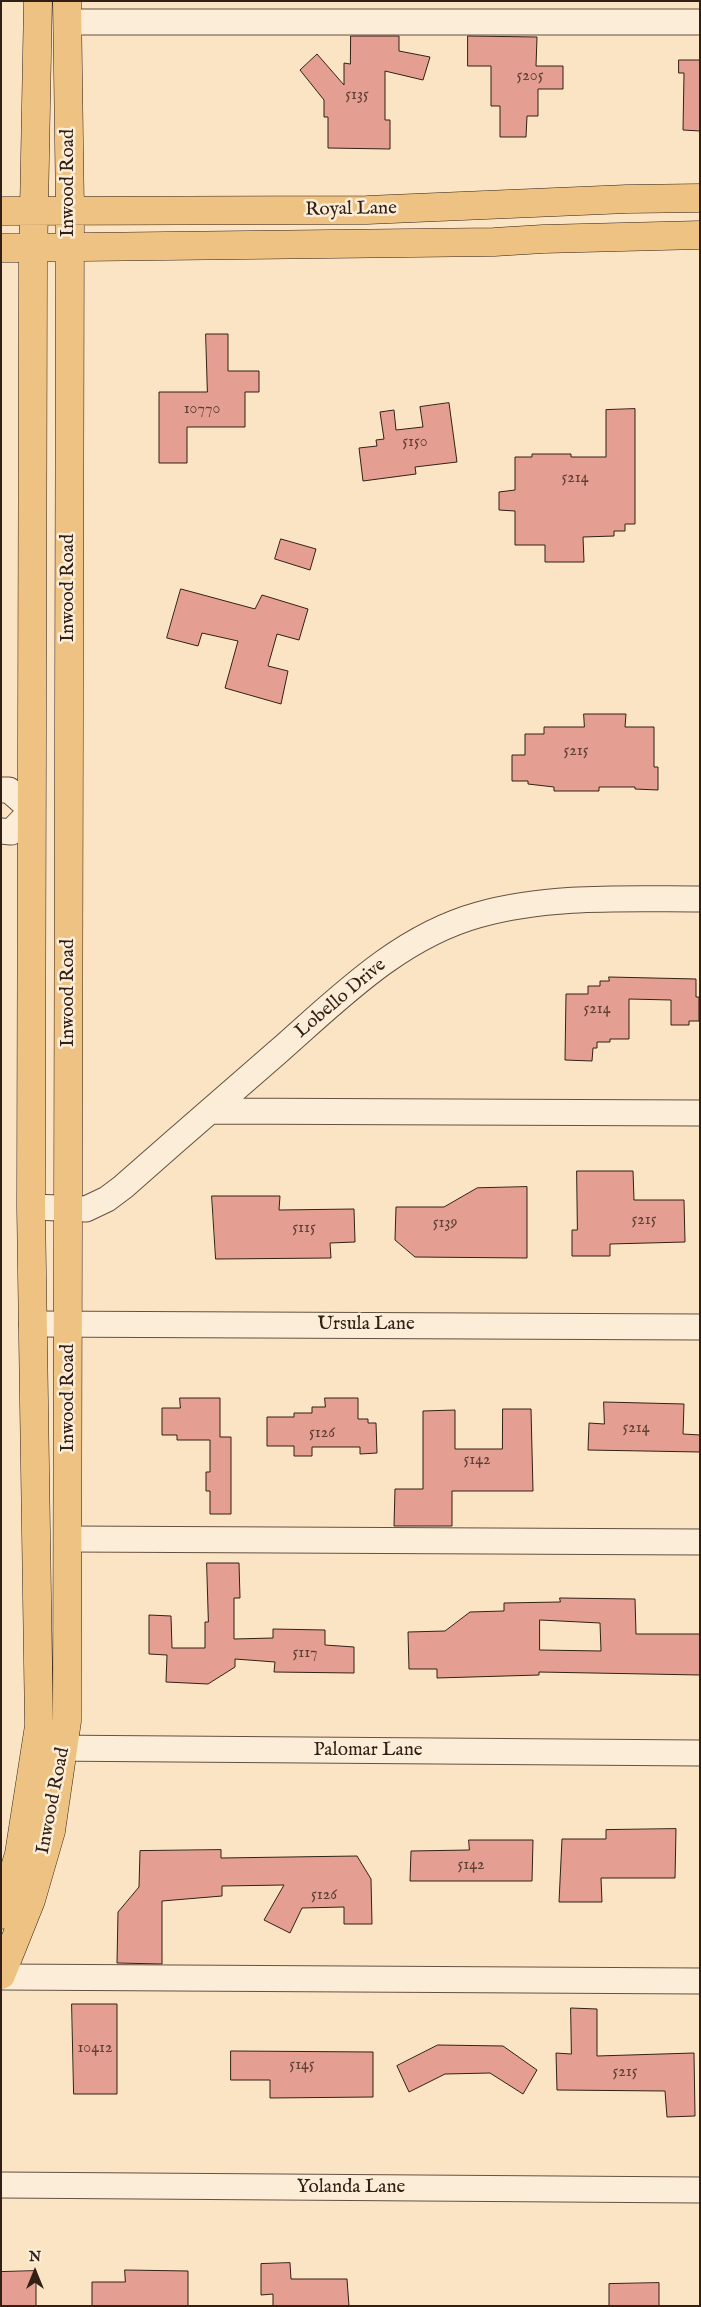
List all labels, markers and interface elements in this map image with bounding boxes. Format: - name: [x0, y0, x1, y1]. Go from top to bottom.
- house number: 5205: [517, 67, 543, 87]
- house number: 5135: [345, 86, 369, 106]
- street label: Inwood Road: [58, 129, 80, 237]
- street label: Royal Lane: [305, 198, 397, 222]
- house number: 10770: [184, 400, 220, 420]
- house number: 5150: [402, 433, 428, 453]
- house number: 5214: [561, 469, 589, 489]
- street label: Inwood Road: [58, 534, 80, 642]
- house number: 5215: [563, 742, 589, 762]
- street label: Inwood Road: [58, 939, 80, 1047]
- street label: Lobello Drive: [291, 954, 391, 1044]
- house number: 5214: [583, 1000, 611, 1020]
- house number: 5215: [631, 1211, 657, 1231]
- house number: 5139: [433, 1214, 457, 1234]
- house number: 5115: [292, 1219, 316, 1239]
- street label: Ursula Lane: [317, 1314, 415, 1336]
- street label: Inwood Road: [58, 1344, 80, 1452]
- house number: 5214: [622, 1419, 650, 1439]
- house number: 5126: [309, 1424, 335, 1444]
- house number: 5142: [463, 1451, 491, 1471]
- house number: 5117: [292, 1644, 318, 1664]
- street label: Palomar Lane: [314, 1740, 422, 1762]
- street label: Inwood Road: [32, 1746, 76, 1856]
- house number: 5142: [457, 1856, 485, 1876]
- house number: 5126: [311, 1886, 337, 1906]
- house number: 10412: [77, 2039, 113, 2059]
- house number: 5145: [289, 2056, 315, 2076]
- house number: 5215: [612, 2063, 638, 2083]
- street label: Yolanda Lane: [297, 2177, 405, 2199]
- north arrow: [10, 2247, 60, 2297]
- text: N: [29, 2248, 41, 2266]

